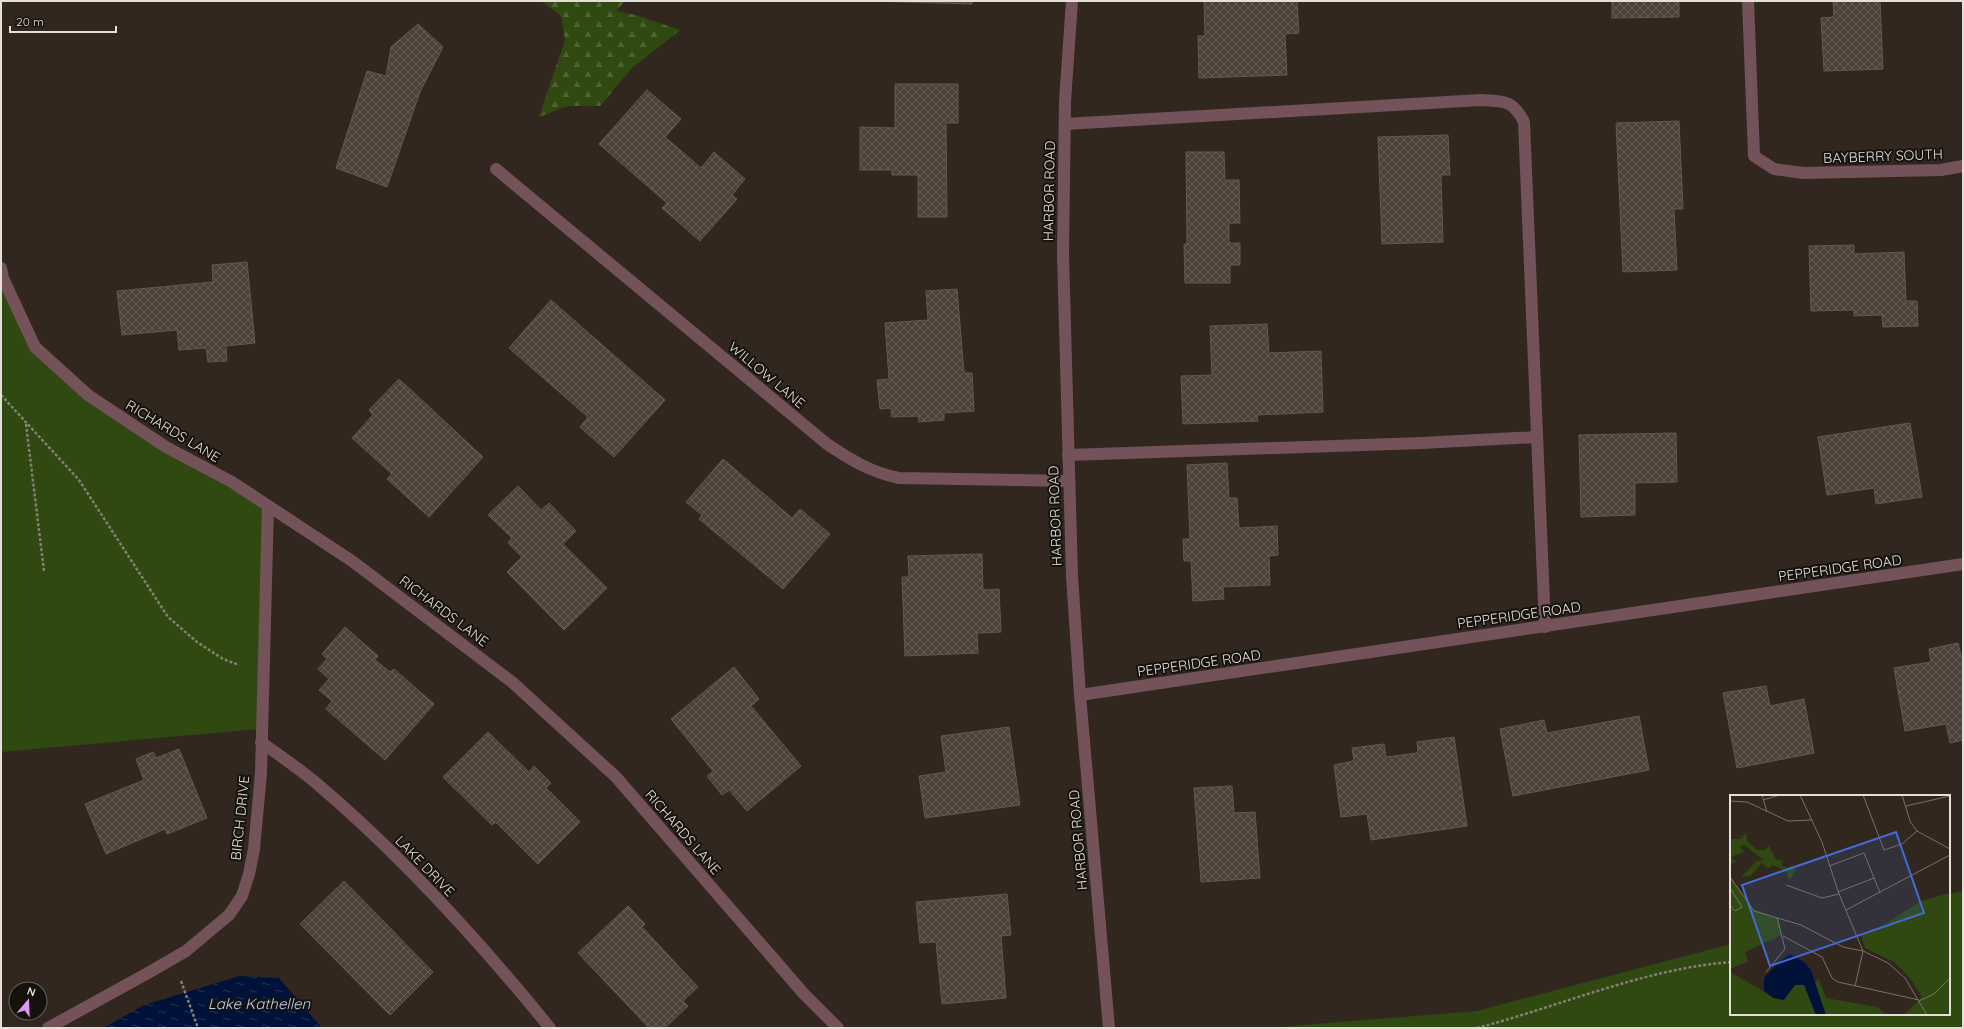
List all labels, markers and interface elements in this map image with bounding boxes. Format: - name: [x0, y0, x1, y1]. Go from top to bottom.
- scale bar: [10, 8, 116, 34]
- text: 20 m: [16, 14, 44, 29]
- street label: HARBOR ROAD: [1039, 141, 1059, 241]
- street label: BAYBERRY SOUTH: [1823, 145, 1943, 167]
- street label: WILLOW LANE: [725, 338, 809, 412]
- street label: RICHARDS LANE: [123, 396, 224, 466]
- street label: HARBOR ROAD: [1044, 465, 1066, 567]
- street label: PEPPERIDGE ROAD: [1777, 550, 1903, 586]
- street label: RICHARDS LANE: [396, 572, 492, 650]
- street label: PEPPERIDGE ROAD: [1456, 597, 1582, 633]
- street label: PEPPERIDGE ROAD: [1136, 645, 1262, 681]
- street label: BIRCH DRIVE: [227, 775, 253, 861]
- street label: RICHARDS LANE: [641, 786, 725, 878]
- street label: HARBOR ROAD: [1065, 789, 1091, 891]
- inset map: [1730, 795, 1950, 1015]
- street label: LAKE DRIVE: [391, 832, 459, 900]
- north arrow: [8, 981, 48, 1021]
- text: N: [25, 984, 37, 999]
- water label: Lake Kathellen: [208, 994, 311, 1013]

